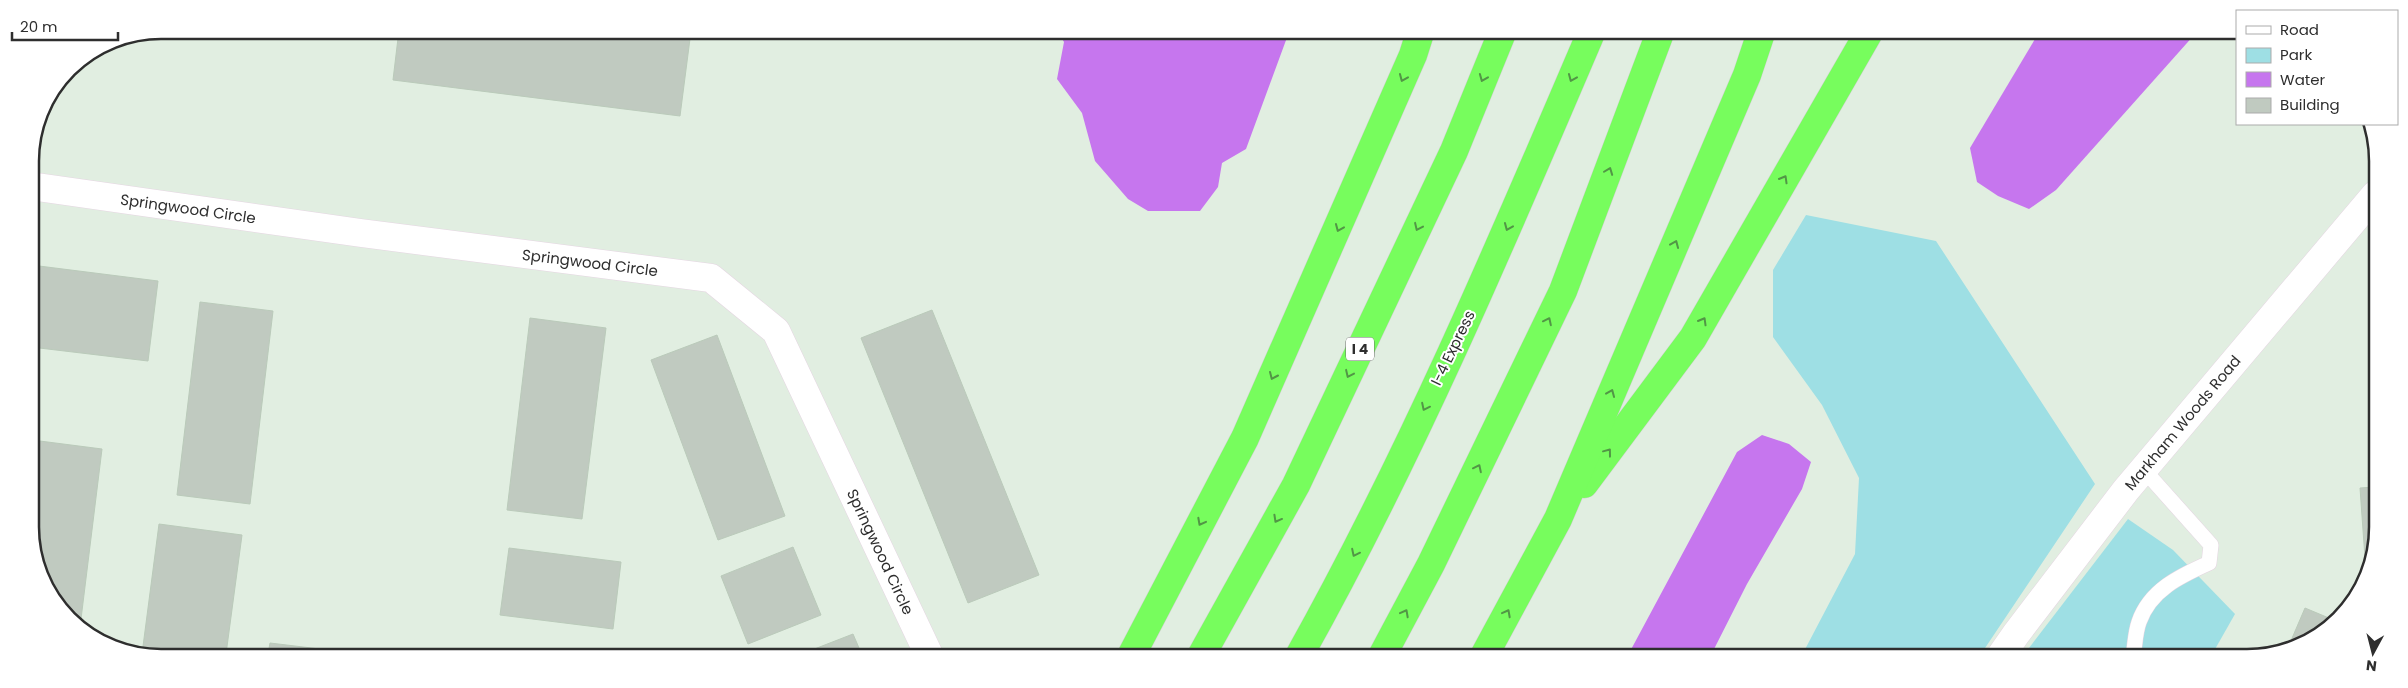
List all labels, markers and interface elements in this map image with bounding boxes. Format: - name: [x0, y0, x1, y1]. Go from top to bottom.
- scale bar: [12, 10, 119, 42]
- legend: [2236, 10, 2398, 125]
- text: 20 m: [20, 16, 58, 37]
- text: Road: [2280, 19, 2319, 40]
- text: Park: [2280, 44, 2312, 65]
- text: Water: [2280, 69, 2326, 90]
- one-way arrow: [1398, 73, 1409, 82]
- one-way arrow: [1479, 73, 1490, 82]
- one-way arrow: [1567, 73, 1578, 82]
- text: Building: [2280, 94, 2340, 115]
- one-way arrow: [1603, 167, 1613, 176]
- one-way arrow: [1777, 176, 1787, 185]
- street label: Springwood Circle: [119, 189, 257, 228]
- one-way arrow: [1414, 222, 1424, 231]
- one-way arrow: [1503, 222, 1514, 231]
- one-way arrow: [1334, 223, 1345, 232]
- one-way arrow: [1669, 240, 1679, 249]
- street label: Springwood Circle: [521, 244, 659, 281]
- street label: I-4 Express: [1425, 307, 1480, 389]
- one-way arrow: [1697, 317, 1707, 326]
- one-way arrow: [1542, 318, 1552, 327]
- road number: I 4: [1346, 338, 1374, 360]
- street label: Markham Woods Road: [2120, 351, 2245, 495]
- one-way arrow: [1345, 368, 1355, 377]
- one-way arrow: [1269, 371, 1279, 380]
- one-way arrow: [1605, 389, 1616, 398]
- one-way arrow: [1421, 401, 1431, 410]
- one-way arrow: [1602, 448, 1611, 458]
- one-way arrow: [1472, 464, 1482, 473]
- street label: Springwood Circle: [842, 485, 919, 618]
- one-way arrow: [1273, 514, 1283, 523]
- one-way arrow: [1197, 517, 1207, 526]
- one-way arrow: [1351, 548, 1361, 557]
- one-way arrow: [1399, 609, 1409, 618]
- one-way arrow: [1501, 610, 1511, 619]
- north arrow: [2348, 628, 2398, 678]
- text: N: [2365, 655, 2378, 676]

